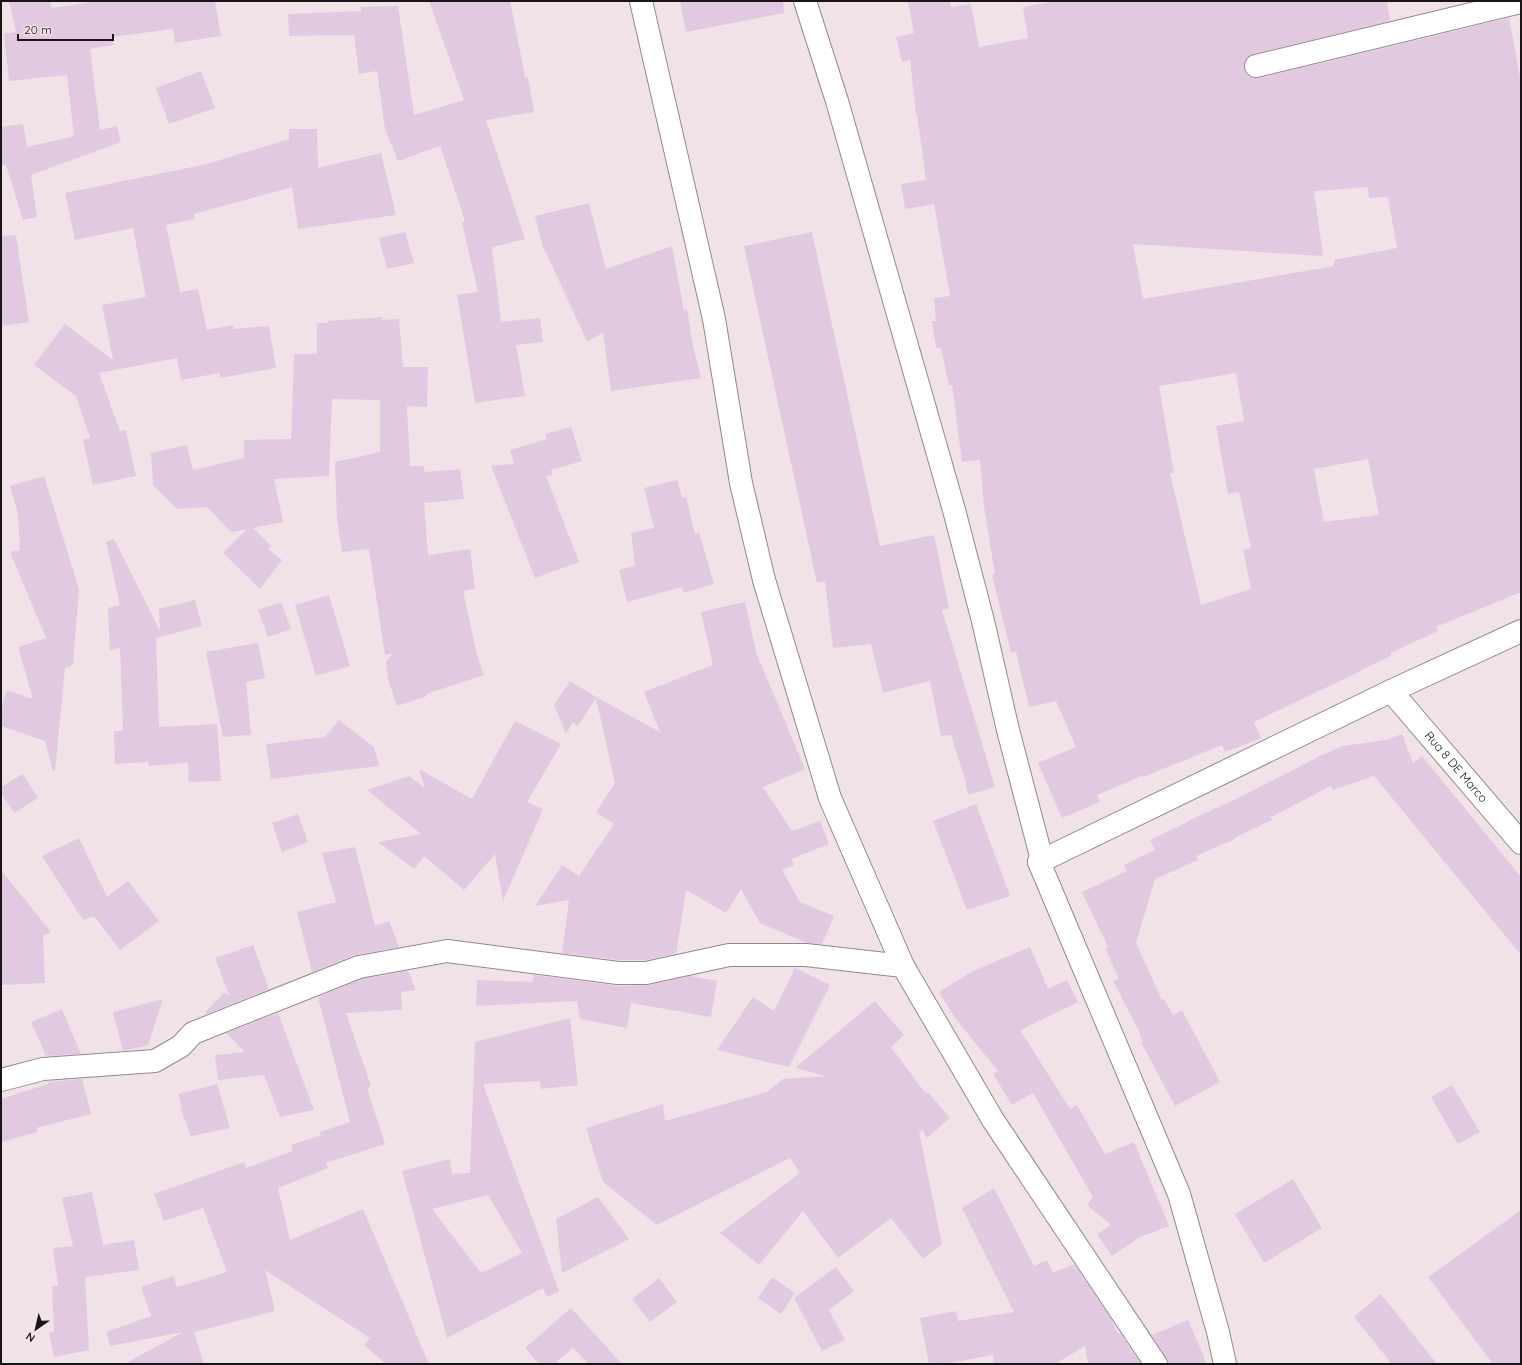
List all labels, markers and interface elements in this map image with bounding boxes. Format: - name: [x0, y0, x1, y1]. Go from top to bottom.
- scale bar: [18, 16, 113, 42]
- text: 20 m: [24, 22, 52, 37]
- street label: Rua 8 DE Marco: [1422, 728, 1491, 805]
- north arrow: [16, 1309, 56, 1349]
- text: N: [23, 1329, 38, 1345]

